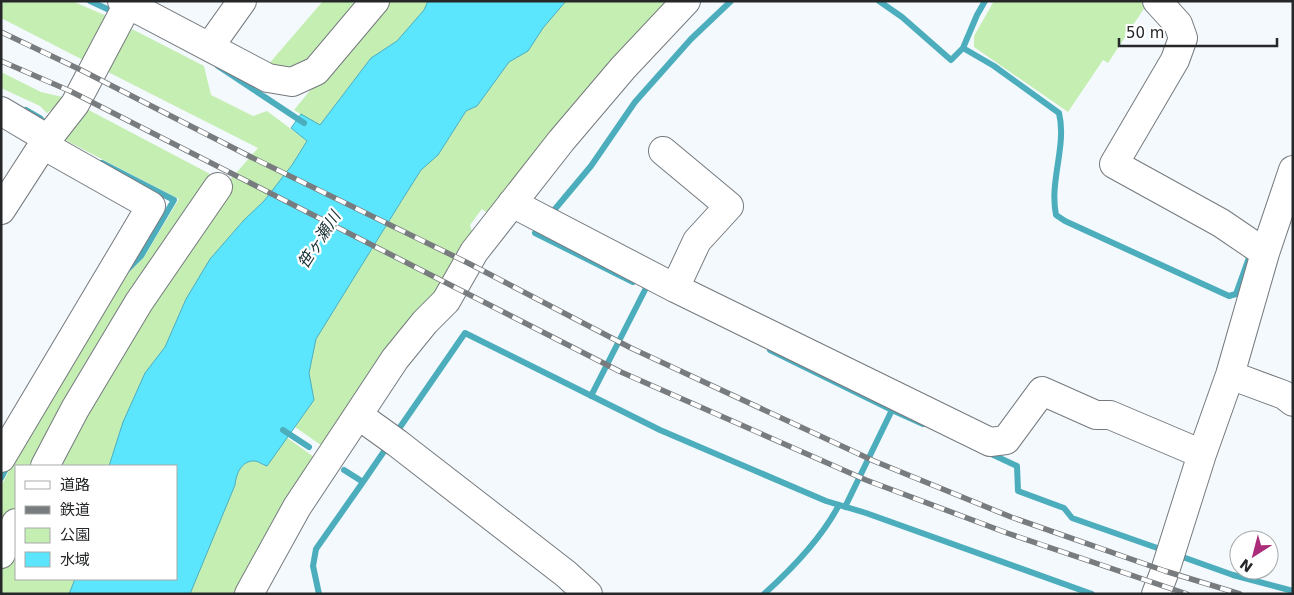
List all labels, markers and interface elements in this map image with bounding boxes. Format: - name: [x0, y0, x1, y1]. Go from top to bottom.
- scale bar: [1119, 15, 1276, 47]
- text: 50 m: [1126, 24, 1164, 42]
- water label: 笹ヶ瀬川: [294, 206, 345, 272]
- legend: [15, 465, 178, 580]
- text: 道路: [60, 476, 90, 494]
- text: 鉄道: [60, 501, 90, 519]
- text: 公園: [60, 526, 90, 544]
- north arrow: [1229, 530, 1279, 580]
- text: 水域: [60, 551, 90, 569]
- text: N: [1237, 556, 1256, 575]

